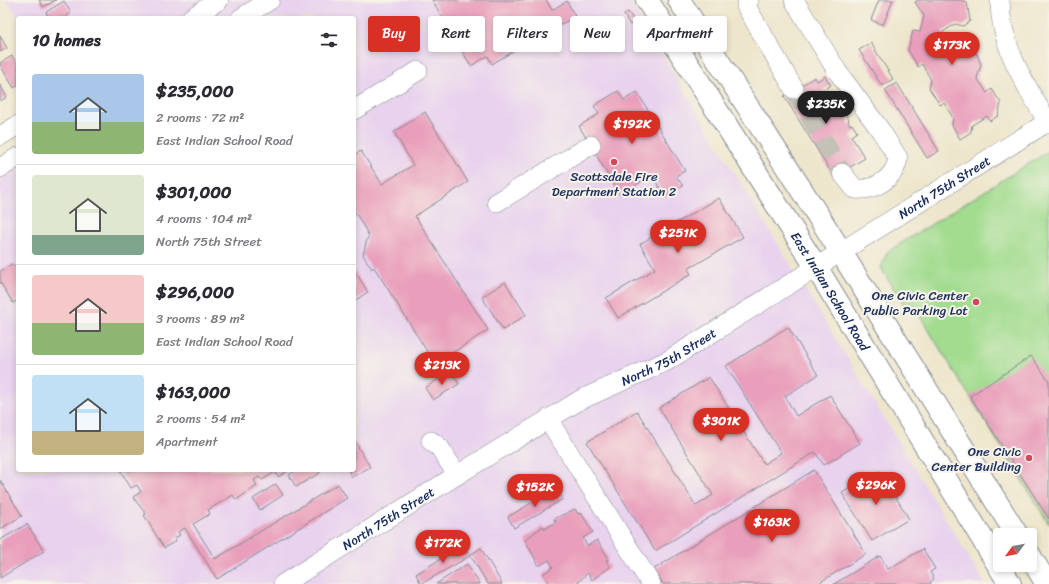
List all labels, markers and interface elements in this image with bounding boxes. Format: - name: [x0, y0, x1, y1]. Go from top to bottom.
- chip: Buy: [368, 16, 420, 52]
- chip: Rent: [428, 16, 485, 52]
- chip: Filters: [493, 16, 562, 52]
- chip: New: [570, 16, 625, 52]
- chip: Apartment: [633, 16, 727, 52]
- text: 10 homes: [32, 25, 101, 55]
- icon: filters: [318, 29, 340, 51]
- pin: $173K: [924, 32, 980, 66]
- text: $173K: [934, 33, 970, 56]
- text: $235,000: [156, 76, 234, 106]
- icon: home: [64, 90, 112, 138]
- pin: $235K: [798, 91, 854, 125]
- text: $235K: [806, 92, 846, 115]
- text: 2 rooms · 72 m²: [156, 106, 244, 129]
- pin: $192K: [604, 111, 660, 145]
- text: $192K: [613, 112, 651, 135]
- text: East Indian School Road: [156, 129, 293, 152]
- street label: North 75th Street: [893, 149, 996, 225]
- marker: Scottsdale Fire Department Station 2: [609, 157, 619, 167]
- place label: Scottsdale Fire Department Station 2: [552, 165, 677, 203]
- text: $301,000: [156, 177, 232, 207]
- icon: home: [64, 191, 112, 239]
- text: 4 rooms · 104 m²: [156, 207, 252, 230]
- pin: $251K: [650, 220, 706, 254]
- text: $251K: [659, 221, 697, 244]
- street label: East Indian School Road: [784, 227, 876, 356]
- text: North 75th Street: [156, 230, 262, 253]
- text: $296,000: [156, 277, 234, 307]
- place label: One Civic Center Public Parking Lot: [863, 284, 969, 322]
- icon: home: [64, 291, 112, 339]
- marker: One Civic Center Public Parking Lot: [971, 297, 981, 307]
- text: 3 rooms · 89 m²: [156, 307, 245, 330]
- street label: North 75th Street: [617, 322, 721, 392]
- text: East Indian School Road: [156, 330, 293, 353]
- pin: $213K: [414, 352, 470, 386]
- text: $213K: [424, 353, 460, 376]
- text: $163,000: [156, 377, 231, 407]
- icon: home: [64, 391, 112, 439]
- text: 2 rooms · 54 m²: [156, 407, 246, 430]
- pin: $301K: [693, 408, 749, 442]
- text: $301K: [702, 409, 740, 432]
- text: Apartment: [156, 430, 217, 453]
- place label: One Civic Center Building: [932, 440, 1021, 478]
- marker: One Civic Center Building: [1024, 453, 1034, 463]
- pin: $296K: [848, 472, 904, 506]
- text: $296K: [856, 473, 896, 496]
- pin: $152K: [507, 474, 563, 508]
- text: $152K: [516, 475, 554, 498]
- street label: North 75th Street: [337, 481, 440, 556]
- pin: $163K: [744, 509, 800, 543]
- text: $163K: [754, 510, 790, 533]
- north arrow: [993, 528, 1037, 572]
- map controls: [993, 528, 1037, 572]
- pin: $172K: [415, 530, 471, 564]
- text: $172K: [424, 531, 462, 554]

